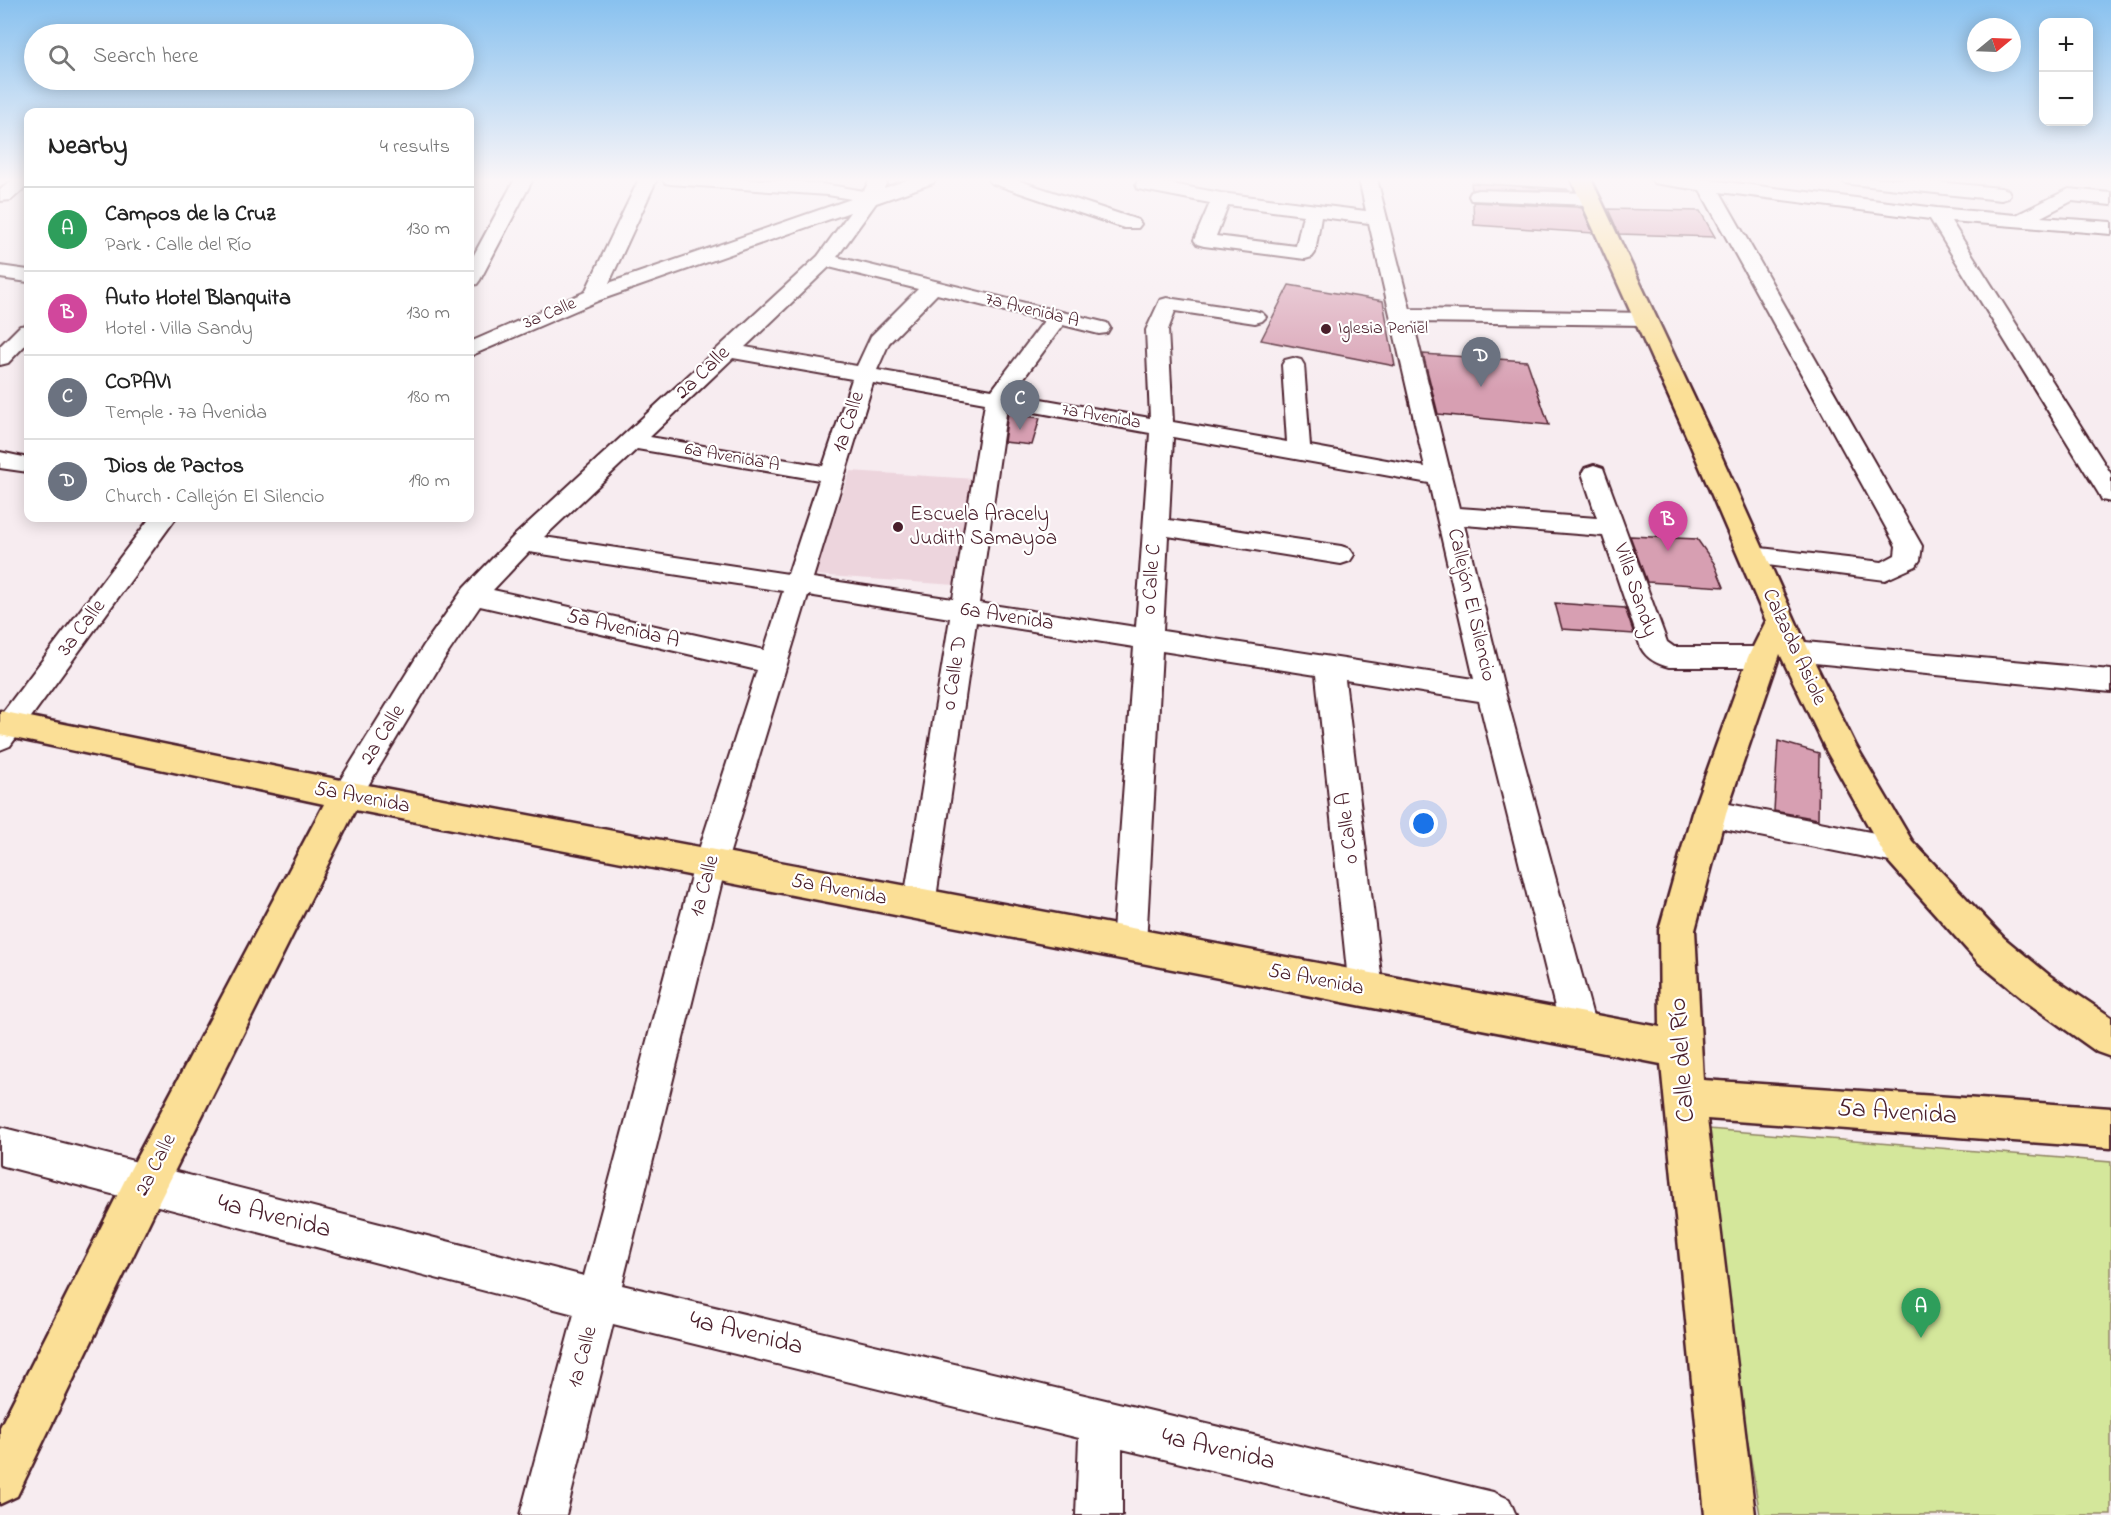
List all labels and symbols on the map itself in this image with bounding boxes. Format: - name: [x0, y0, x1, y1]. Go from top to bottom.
- north arrow: [1967, 18, 2021, 72]
- street label: 7a Avenida A: [982, 287, 1082, 335]
- street label: 3a Calle: [519, 291, 581, 337]
- place label: Iglesia Peniel: [1338, 316, 1428, 343]
- marker: Iglesia Peniel: [1319, 322, 1333, 336]
- pin: D: [1462, 338, 1500, 387]
- street label: 2a Calle: [669, 339, 738, 407]
- pin: C: [1000, 380, 1040, 430]
- street label: 1a Calle: [825, 387, 873, 456]
- street label: 7a Avenida: [1059, 397, 1143, 437]
- street label: 6a Avenida A: [682, 437, 782, 479]
- place label: Escuela Aracely Judith Samayoa: [910, 500, 1057, 556]
- pin: B: [1648, 502, 1688, 551]
- marker: Escuela Aracely Judith Samayoa: [891, 520, 905, 534]
- street label: Callejón El Silencio: [1439, 526, 1503, 685]
- street label: Villa Sandy: [1603, 538, 1665, 641]
- street label: 0 Calle C: [1135, 543, 1169, 615]
- street label: Calzada Asiole: [1754, 584, 1834, 711]
- street label: 3a Calle: [51, 593, 114, 663]
- street label: 6a Avenida: [958, 595, 1056, 639]
- street label: 5a Avenida A: [564, 601, 682, 657]
- street label: 0 Calle D: [934, 634, 976, 712]
- street label: 2a Calle: [353, 698, 414, 771]
- street label: 5a Avenida: [312, 774, 412, 822]
- street label: 0 Calle A: [1329, 791, 1367, 865]
- your location: [1409, 809, 1438, 838]
- street label: 1a Calle: [682, 851, 728, 920]
- street label: 5a Avenida: [789, 866, 889, 914]
- street label: 5a Avenida: [1266, 956, 1366, 1004]
- street label: Calle del Río: [1660, 996, 1706, 1124]
- street label: 5a Avenida: [1836, 1090, 1958, 1136]
- street label: 2a Calle: [128, 1128, 185, 1201]
- street label: 4a Avenida: [213, 1185, 335, 1249]
- pin: A: [1902, 1288, 1940, 1338]
- street label: 4a Avenida: [685, 1302, 807, 1366]
- street label: 1a Calle: [560, 1322, 606, 1391]
- street label: 4a Avenida: [1157, 1418, 1279, 1482]

